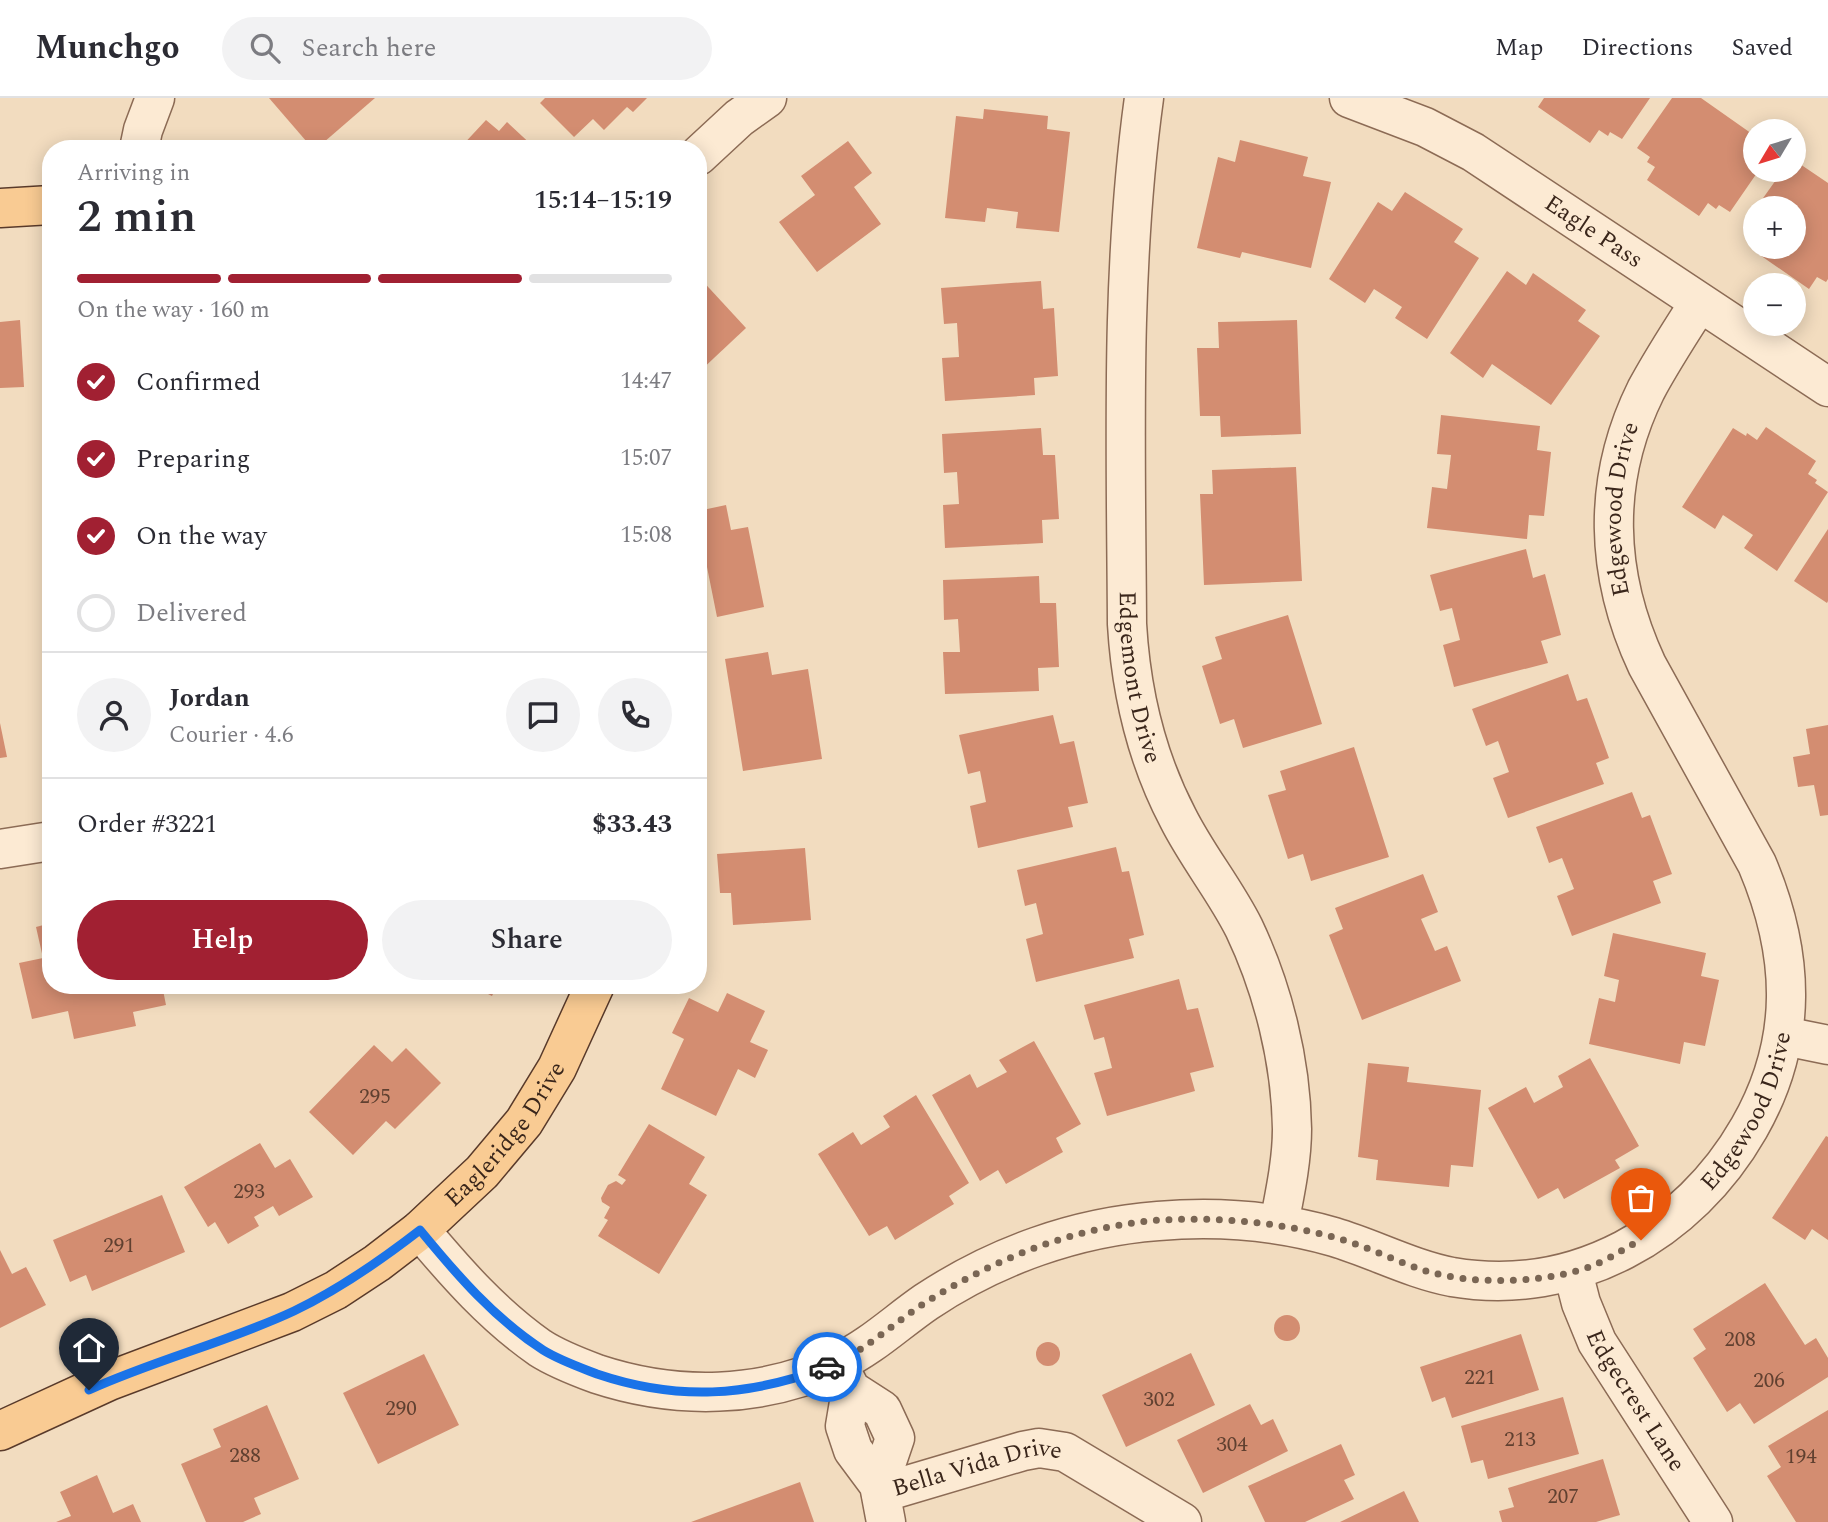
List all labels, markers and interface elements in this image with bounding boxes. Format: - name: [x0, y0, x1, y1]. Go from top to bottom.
- search box: [222, 17, 712, 80]
- text: Munchgo: [35, 23, 180, 73]
- text: Search here: [302, 28, 436, 68]
- icon: search: [246, 29, 284, 67]
- text: Map: [1495, 30, 1543, 66]
- text: Directions: [1581, 30, 1693, 66]
- text: Saved: [1731, 30, 1793, 66]
- north arrow: [1743, 119, 1806, 182]
- map controls: [1743, 119, 1806, 336]
- text: Arriving in: [77, 156, 190, 191]
- text: 15:14–15:19: [534, 180, 672, 220]
- text: 2 min: [77, 182, 196, 252]
- street label: Eagle Pass: [1537, 186, 1650, 278]
- button: +: [1743, 196, 1806, 259]
- button: −: [1743, 273, 1806, 336]
- text: On the way · 160 m: [77, 293, 270, 328]
- text: Confirmed: [136, 362, 261, 402]
- icon: check: [77, 363, 115, 401]
- text: 14:47: [620, 364, 672, 399]
- street label: Edgewood Drive: [1596, 417, 1649, 600]
- text: Preparing: [136, 439, 250, 479]
- icon: check: [77, 440, 115, 478]
- text: 15:07: [620, 441, 672, 476]
- text: On the way: [136, 516, 267, 556]
- icon: check: [77, 517, 115, 555]
- text: 15:08: [620, 518, 672, 553]
- street label: Edgemont Drive: [1109, 591, 1171, 768]
- text: Delivered: [136, 593, 247, 633]
- button: person: [77, 678, 151, 752]
- text: Jordan: [169, 678, 250, 718]
- button: chat: [506, 678, 580, 752]
- button: phone: [598, 678, 672, 752]
- text: Courier · 4.6: [169, 718, 294, 753]
- text: Order #3221: [77, 804, 217, 844]
- text: $33.43: [592, 804, 672, 844]
- button: Help: [77, 900, 368, 980]
- button: Share: [382, 900, 672, 980]
- street label: Edgewood Drive: [1692, 1029, 1801, 1199]
- street label: Eagleridge Drive: [437, 1054, 575, 1216]
- house number: 295: [359, 1081, 391, 1113]
- pin: [1611, 1168, 1671, 1240]
- house number: 293: [233, 1176, 265, 1208]
- icon: bag: [1622, 1179, 1660, 1217]
- house number: 291: [103, 1230, 135, 1262]
- pin: [59, 1318, 119, 1390]
- street label: Edgecrest Lane: [1576, 1324, 1694, 1479]
- house number: 208: [1724, 1324, 1756, 1356]
- icon: home: [70, 1329, 108, 1367]
- courier: [792, 1332, 862, 1402]
- icon: car: [808, 1348, 846, 1386]
- house number: 221: [1464, 1362, 1496, 1394]
- house number: 206: [1753, 1365, 1785, 1397]
- house number: 302: [1143, 1384, 1175, 1416]
- house number: 290: [385, 1393, 417, 1425]
- house number: 213: [1504, 1424, 1536, 1456]
- house number: 304: [1216, 1429, 1248, 1461]
- street label: Bella Vida Drive: [888, 1430, 1065, 1507]
- house number: 288: [229, 1440, 261, 1472]
- house number: 194: [1785, 1441, 1817, 1473]
- house number: 207: [1547, 1481, 1579, 1513]

